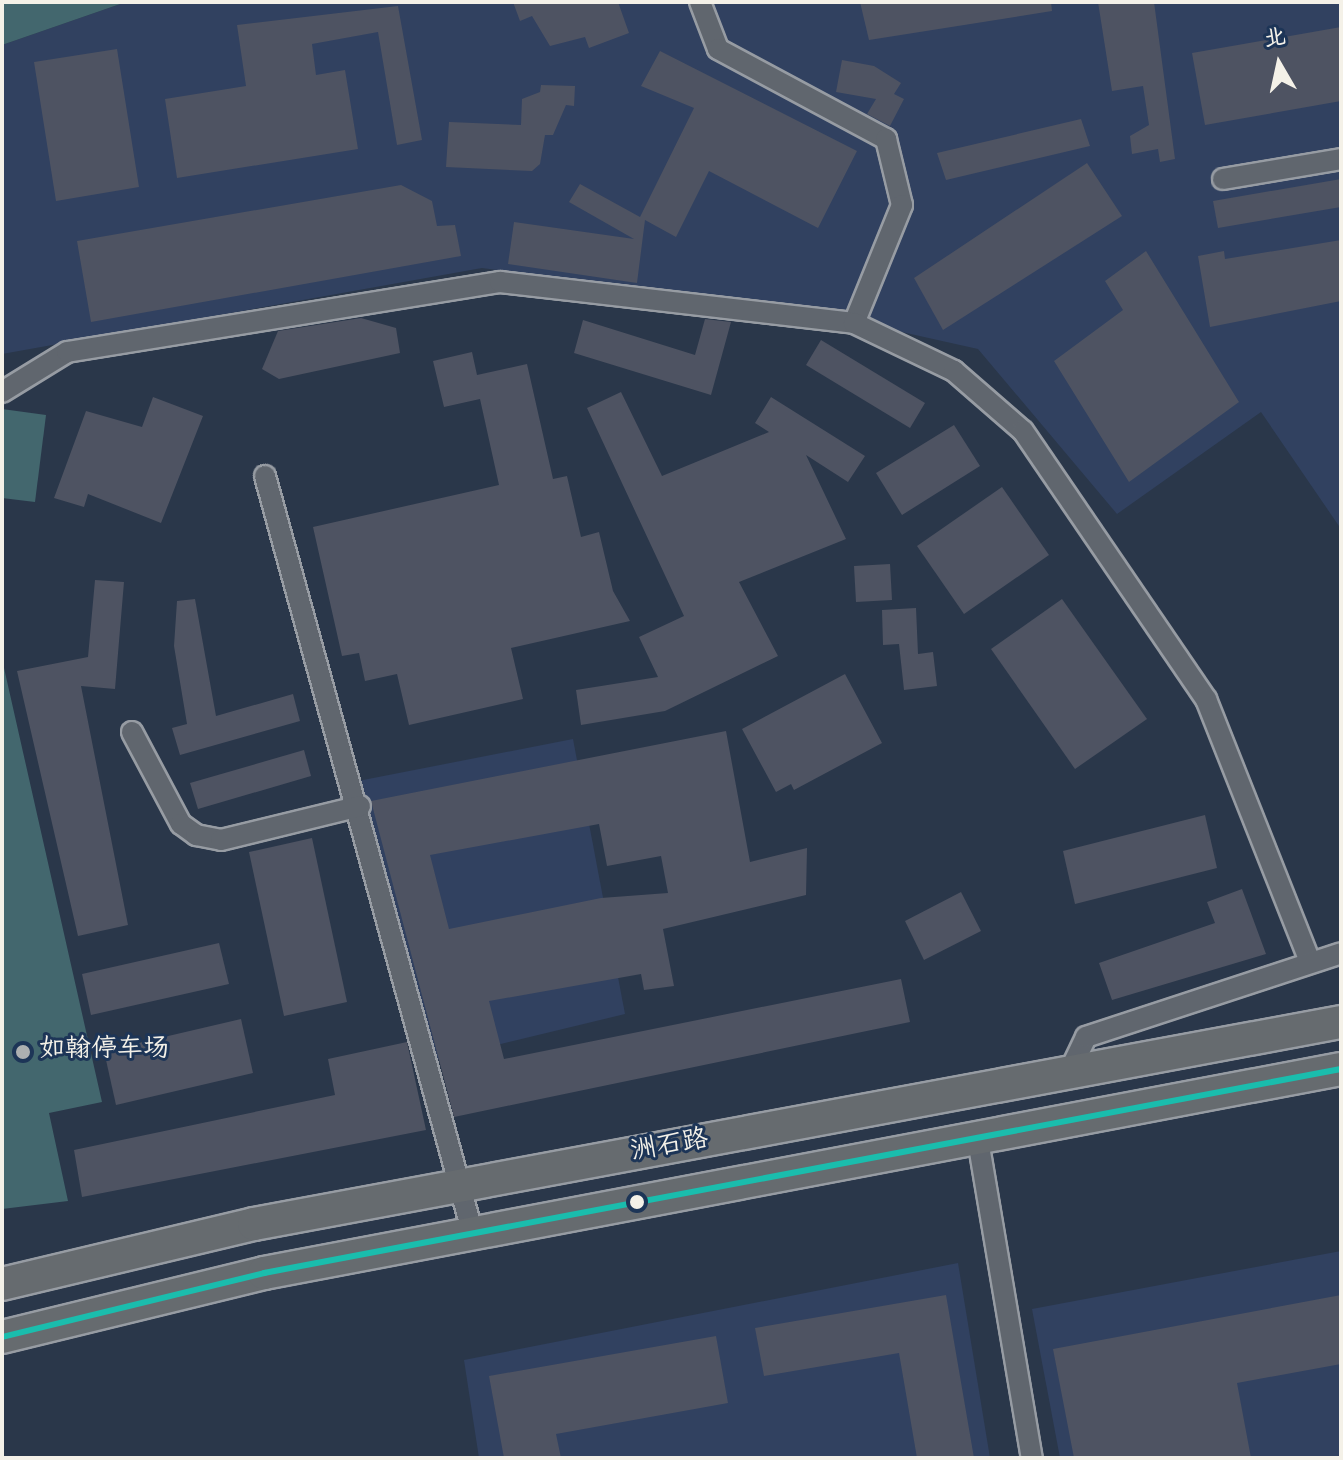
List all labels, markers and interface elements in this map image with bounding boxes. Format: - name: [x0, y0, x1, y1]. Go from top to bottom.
- north arrow: [1239, 24, 1319, 104]
- text: 北: [1262, 26, 1288, 55]
- place label: 如翰停车场: [39, 1036, 169, 1068]
- marker: 如翰停车场: [14, 1043, 32, 1061]
- street label: 洲石路: [629, 1126, 711, 1170]
- unlabelled marker: [629, 1194, 645, 1210]

